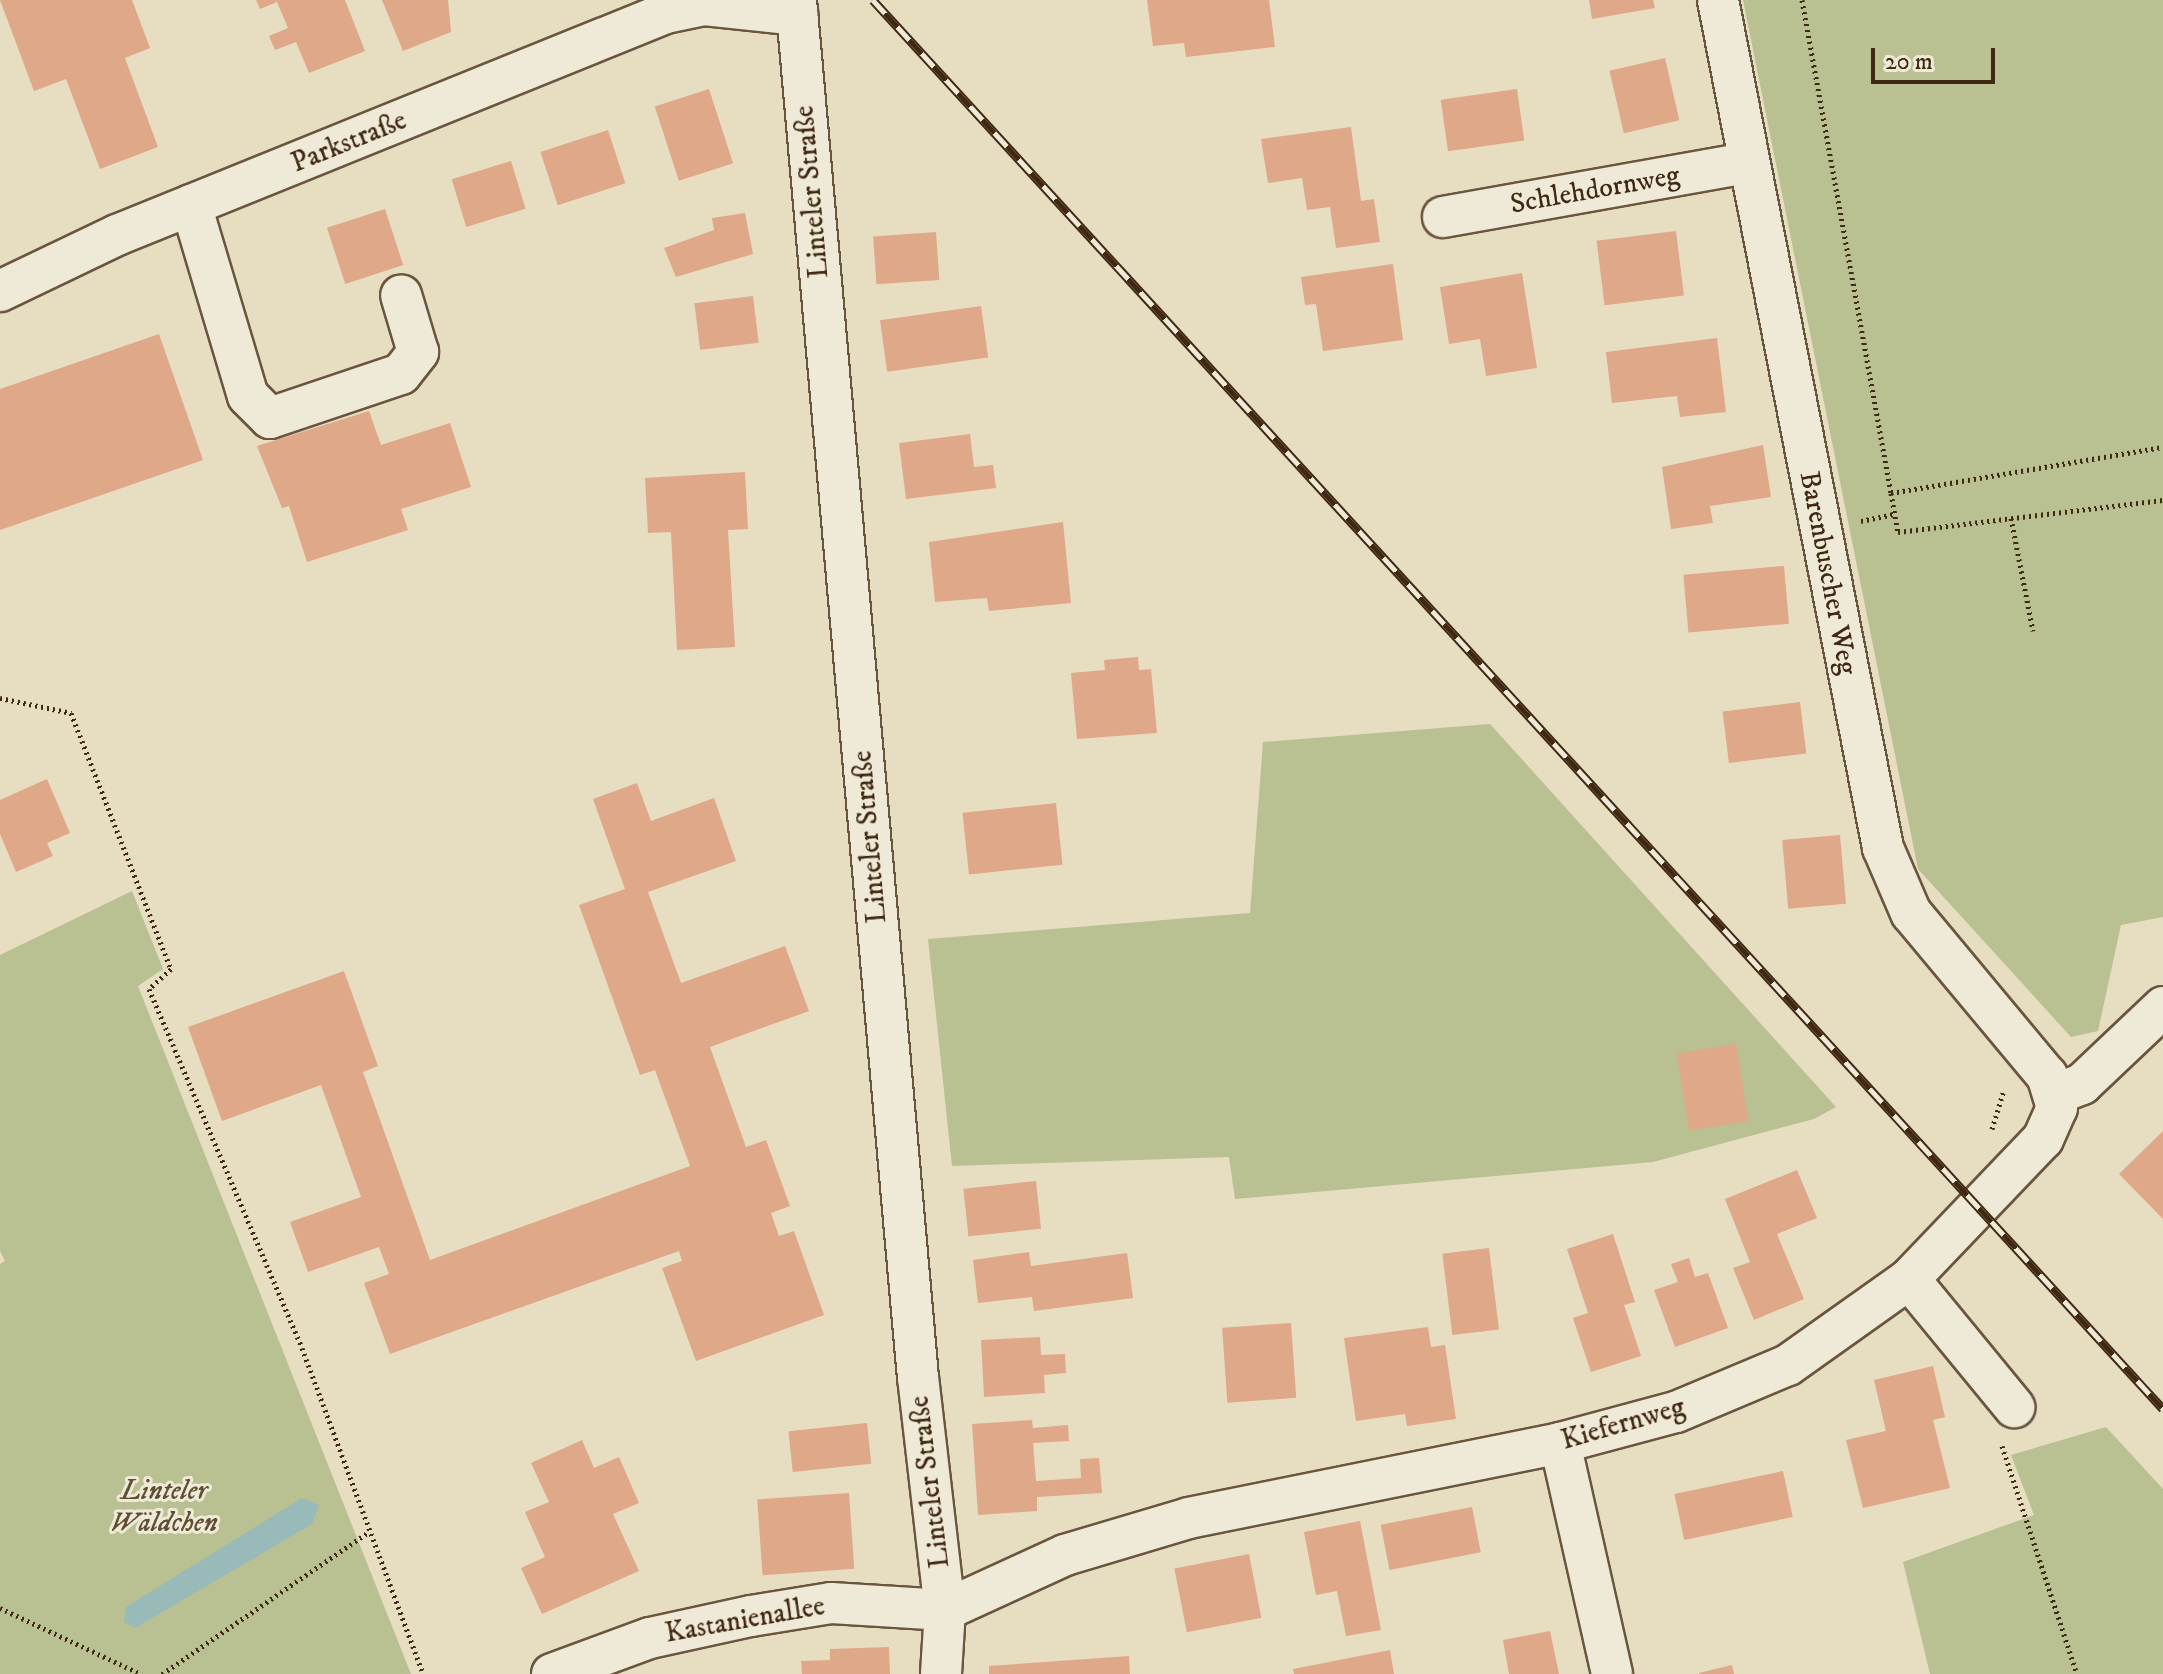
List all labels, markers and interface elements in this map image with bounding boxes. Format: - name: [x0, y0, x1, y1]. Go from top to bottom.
- scale bar: [1875, 32, 1999, 82]
- text: 20 m: [1885, 47, 1933, 77]
- street label: Parkstraße: [286, 104, 412, 180]
- street label: Linteler Straße: [788, 104, 836, 280]
- street label: Schlehdornweg: [1508, 159, 1682, 221]
- street label: Barenbuscher Weg: [1792, 468, 1864, 678]
- street label: Linteler Straße: [846, 749, 894, 925]
- street label: Kiefernweg: [1557, 1390, 1689, 1458]
- street label: Linteler Straße: [903, 1394, 957, 1570]
- park label: Linteler Wäldchen: [110, 1474, 218, 1540]
- street label: Kastanienallee: [662, 1589, 828, 1651]

